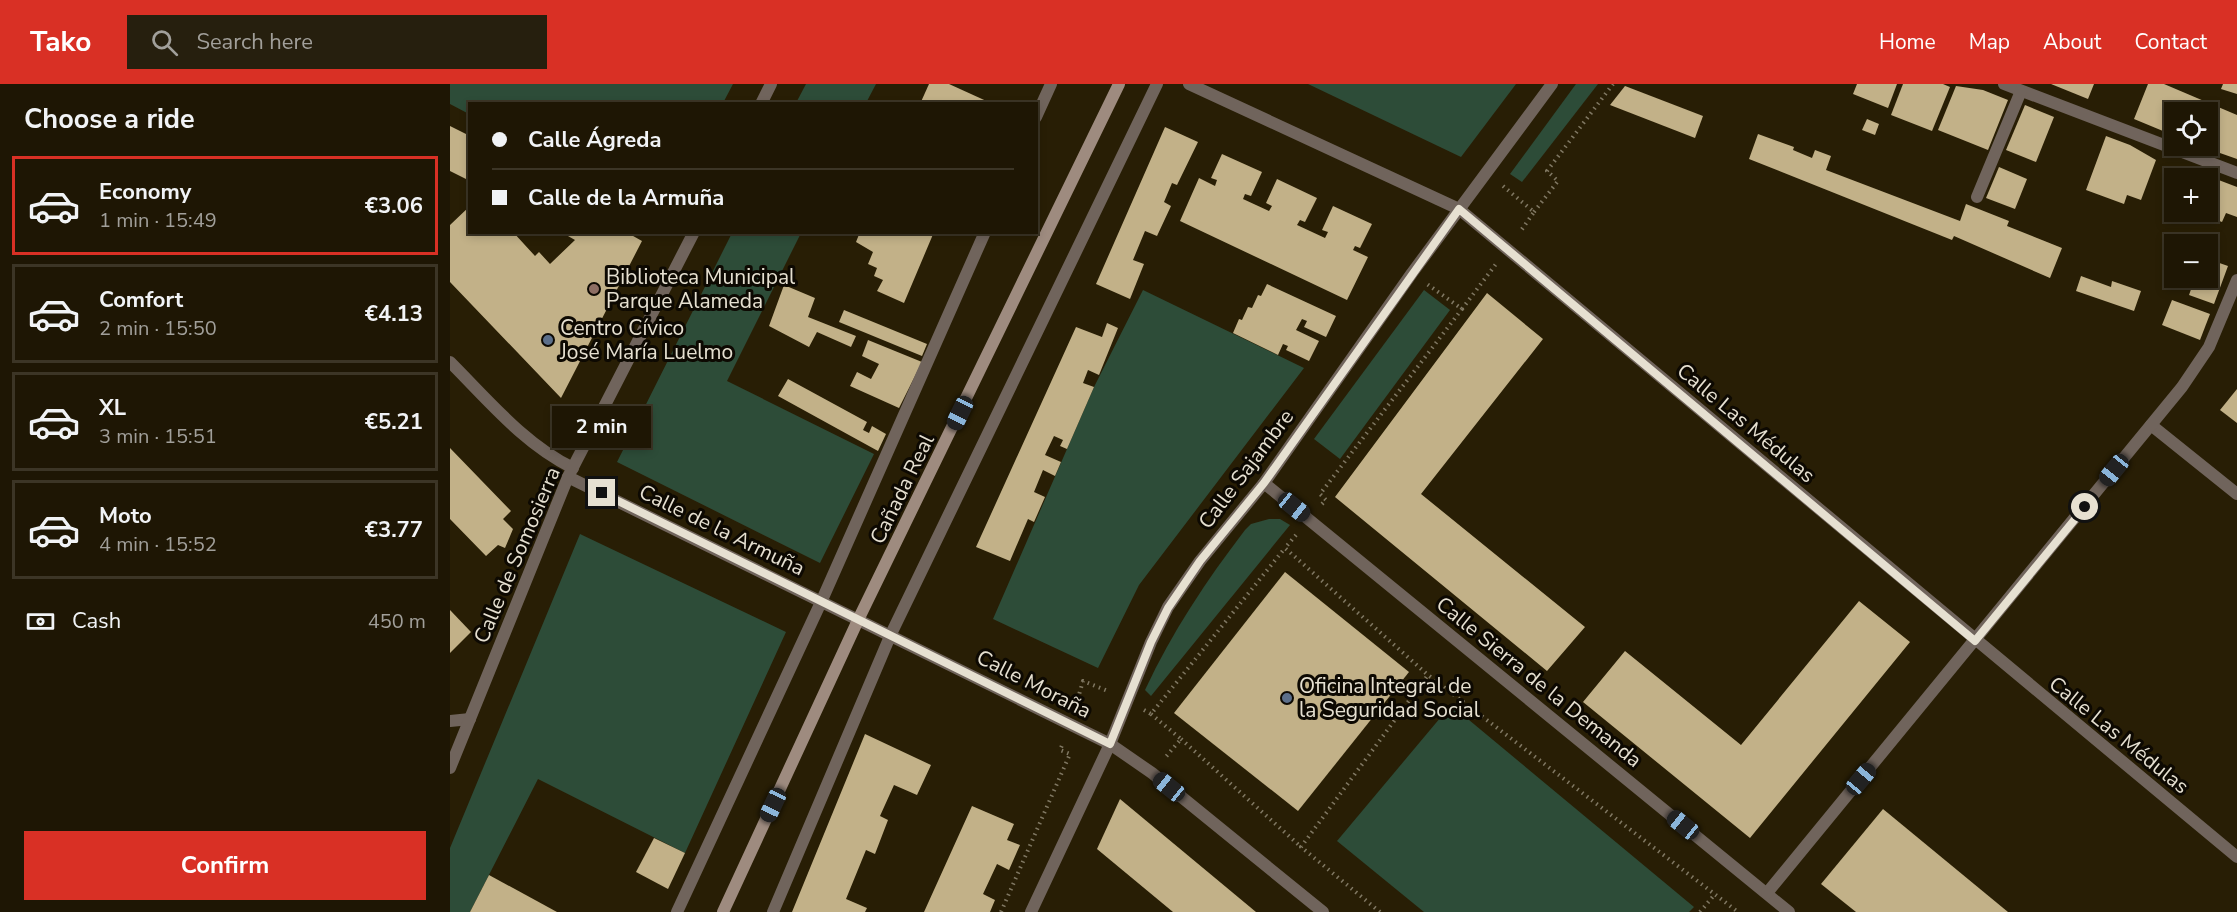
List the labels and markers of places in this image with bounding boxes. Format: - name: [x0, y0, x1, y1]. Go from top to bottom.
- place label: Biblioteca Municipal Parque Alameda: [606, 263, 796, 315]
- marker: Biblioteca Municipal Parque Alameda: [587, 282, 601, 296]
- place label: Centro Cívico José María Luelmo: [559, 314, 733, 366]
- marker: Centro Cívico José María Luelmo: [541, 333, 555, 347]
- place label: Oficina Integral de la Seguridad Social: [1299, 672, 1481, 724]
- marker: Oficina Integral de la Seguridad Social: [1280, 691, 1294, 705]

